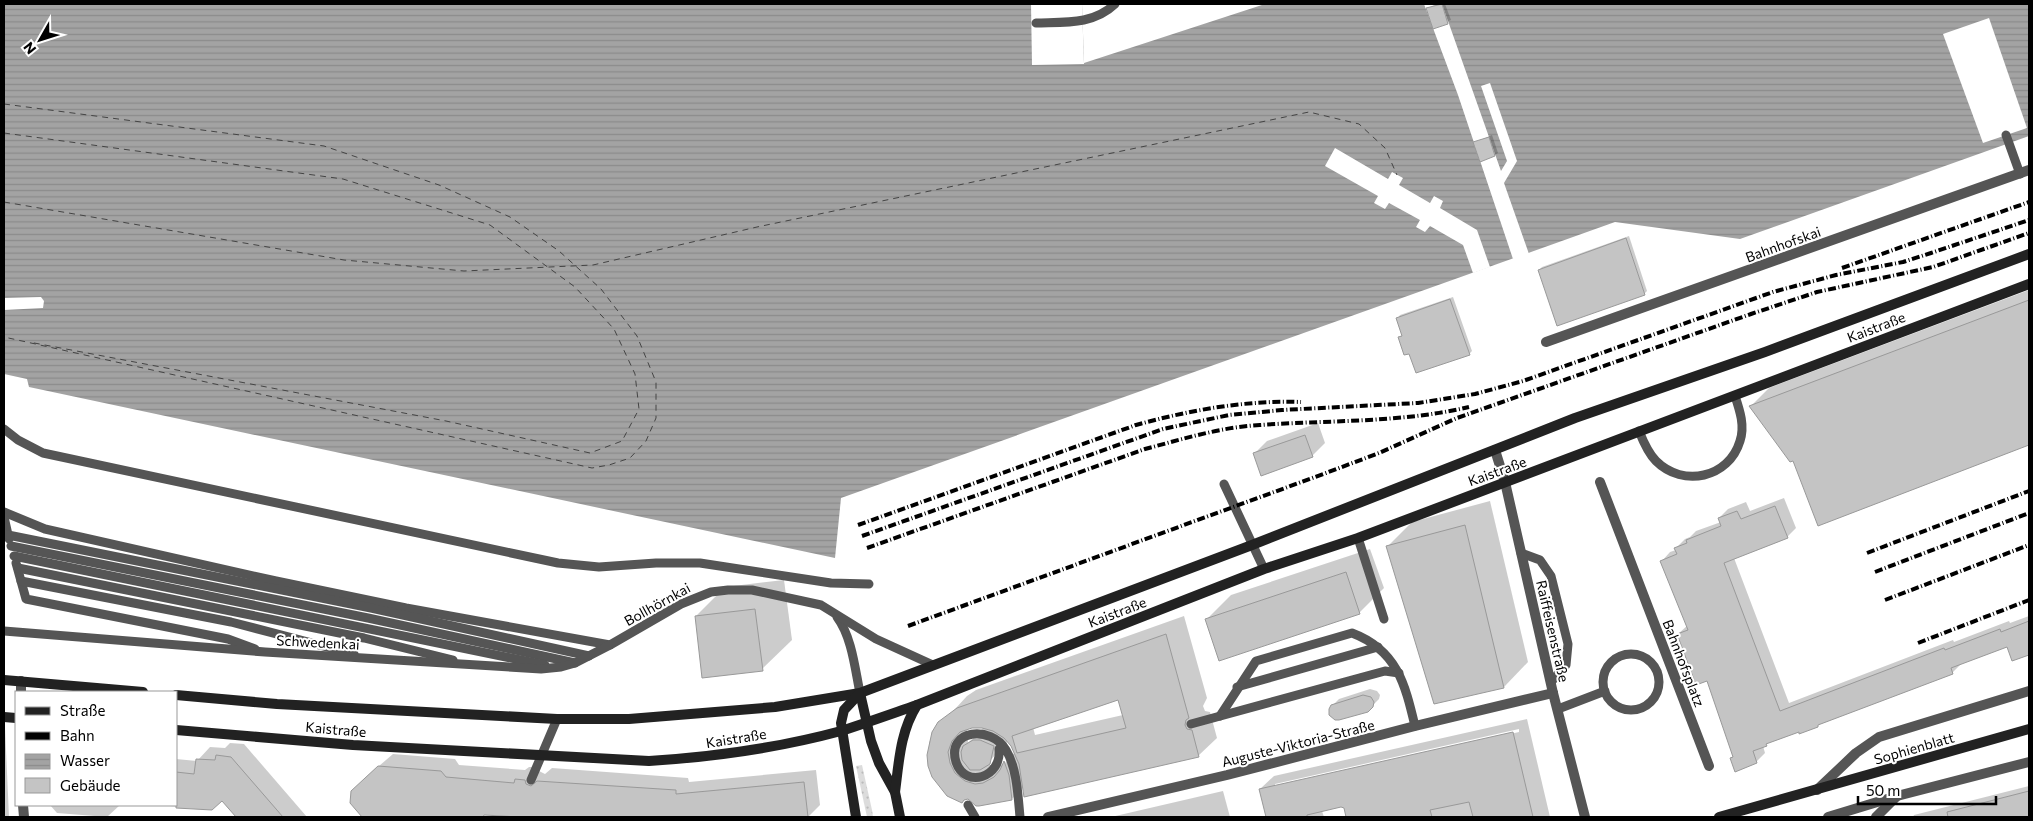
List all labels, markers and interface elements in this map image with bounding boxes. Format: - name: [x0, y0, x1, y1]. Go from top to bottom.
- north arrow: [15, 15, 65, 65]
- text: N: [20, 39, 39, 58]
- street label: Bahnhofskai: [1743, 223, 1823, 265]
- street label: Kaistraße: [1844, 308, 1908, 346]
- street label: Kaistraße: [1465, 453, 1529, 489]
- street label: Raiffeisenstraße: [1533, 578, 1573, 684]
- street label: Bollhörnkai: [621, 579, 693, 629]
- street label: Kaistraße: [1085, 593, 1149, 631]
- street label: Bahnhofsplatz: [1660, 617, 1708, 709]
- street label: Schwedenkai: [276, 631, 360, 653]
- legend: [15, 691, 178, 806]
- text: Straße: [60, 701, 106, 719]
- street label: Auguste-Viktoria-Straße: [1220, 716, 1376, 770]
- street label: Kaistraße: [305, 718, 367, 740]
- street label: Kaistraße: [705, 725, 767, 751]
- text: Bahn: [60, 726, 95, 744]
- street label: Sophienblatt: [1872, 728, 1956, 768]
- text: Wasser: [60, 751, 110, 769]
- scale bar: [1858, 774, 1996, 806]
- text: Gebäude: [60, 776, 121, 794]
- text: 50 m: [1866, 781, 1900, 799]

